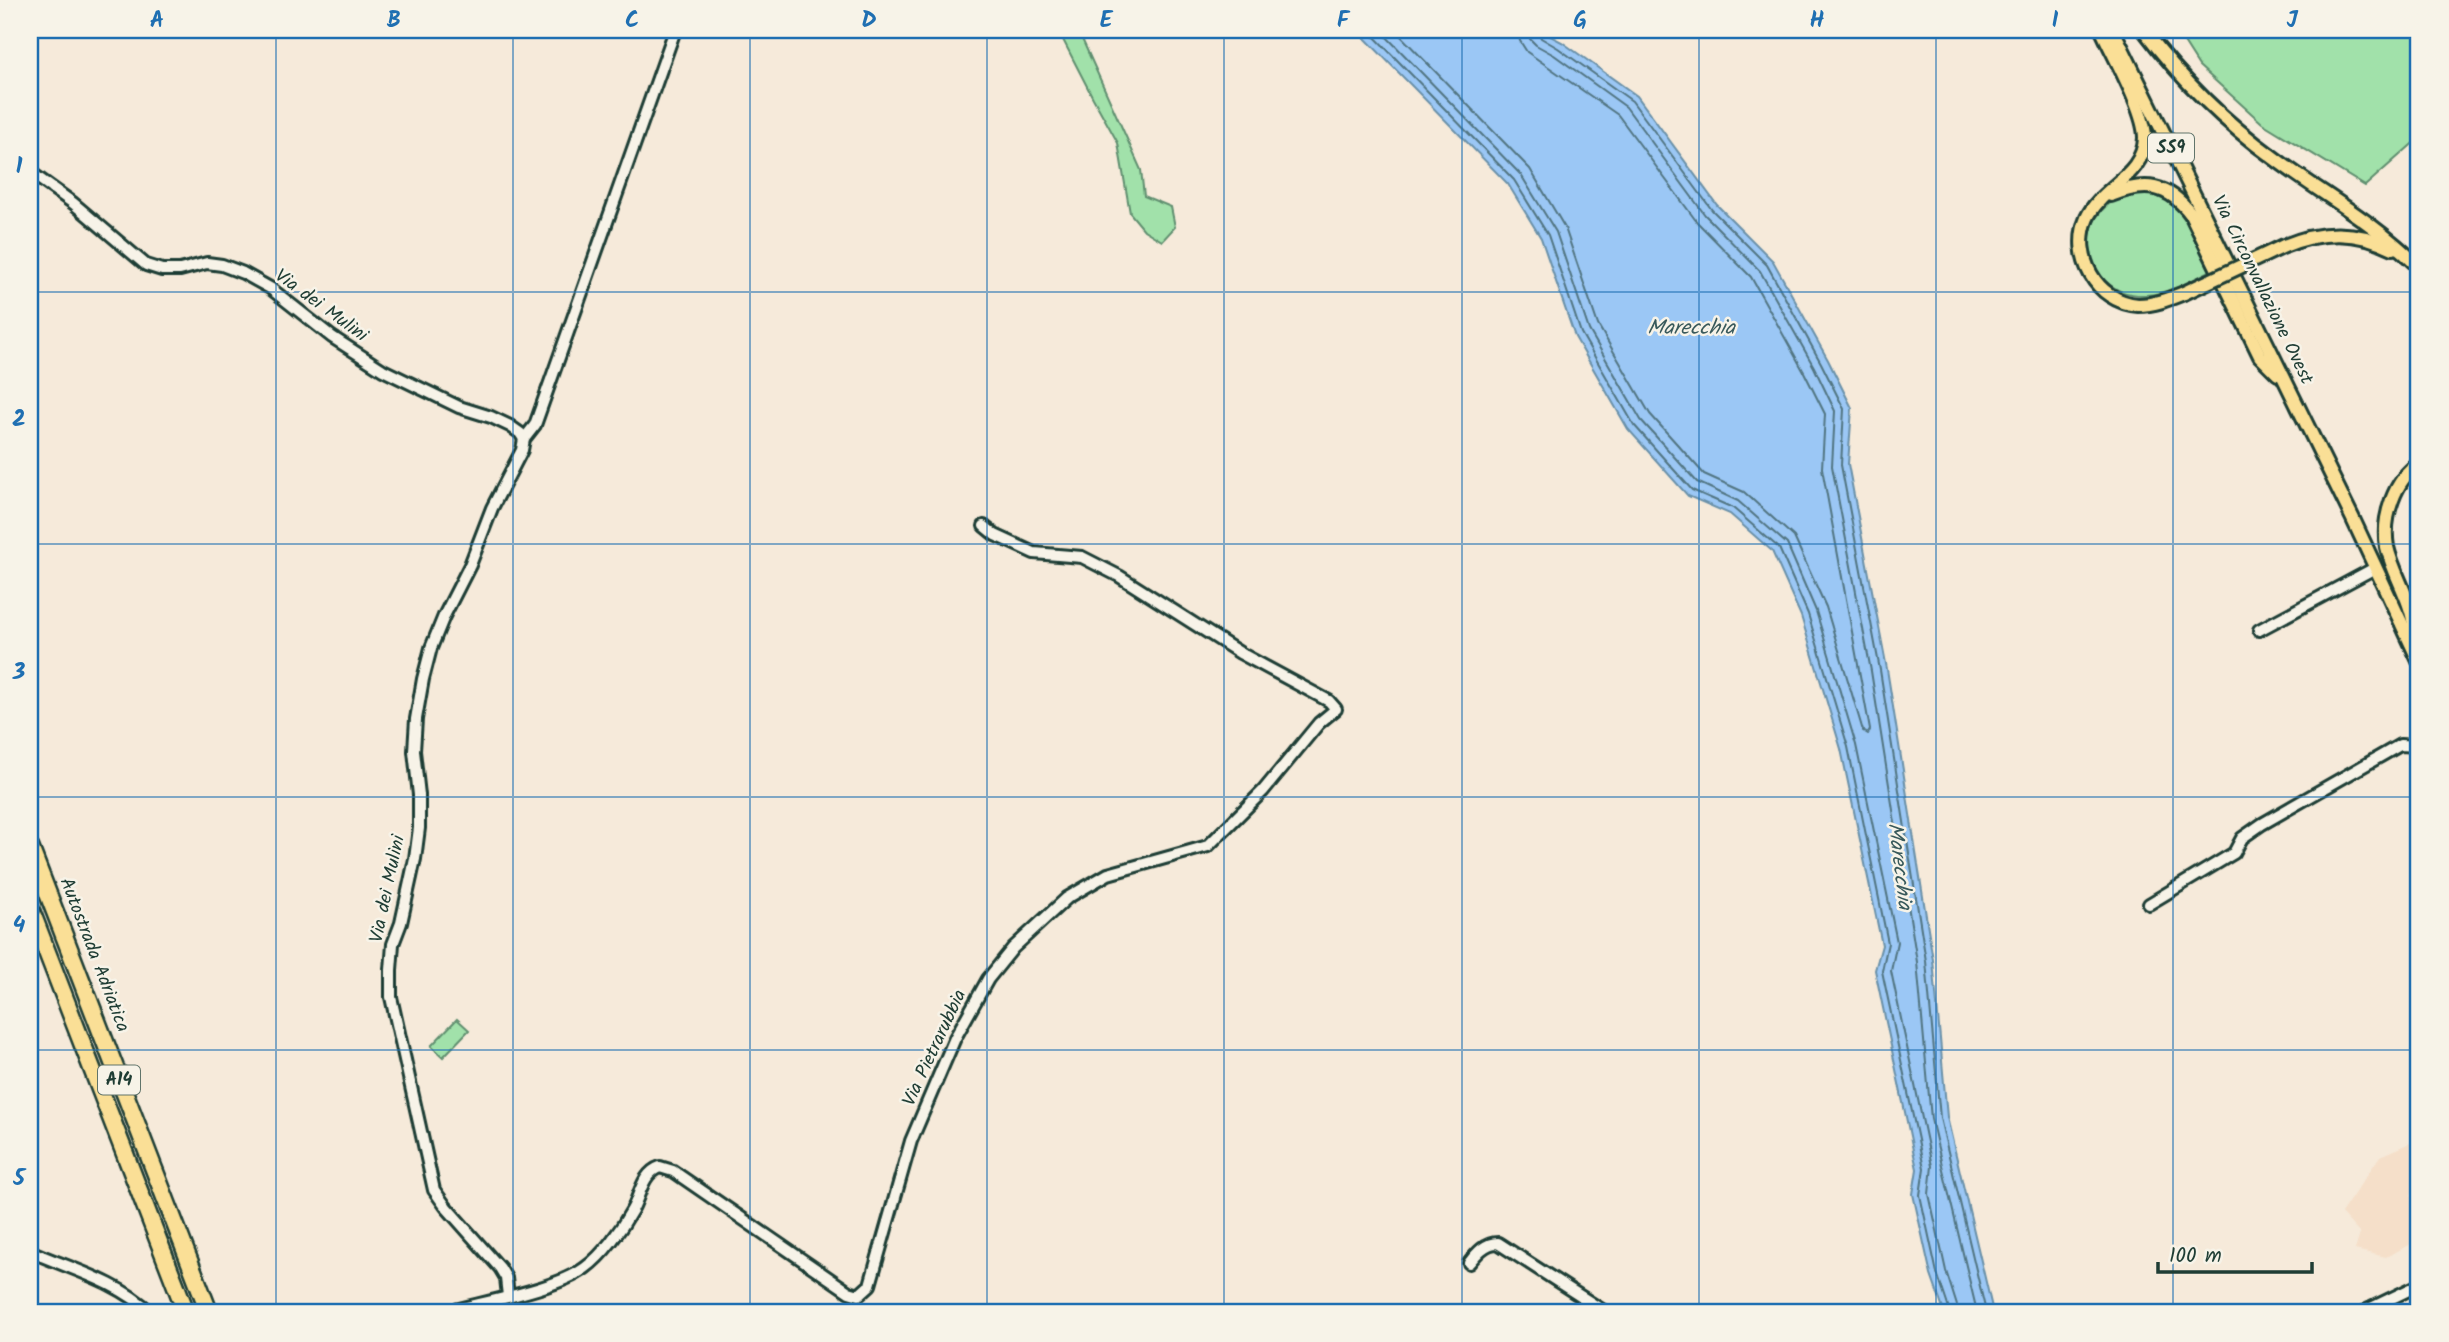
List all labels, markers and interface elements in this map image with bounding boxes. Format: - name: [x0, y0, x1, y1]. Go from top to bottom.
- text: A: [150, 3, 164, 39]
- text: B: [387, 3, 401, 39]
- text: C: [625, 3, 639, 39]
- text: D: [861, 3, 877, 39]
- text: E: [1100, 3, 1114, 39]
- text: F: [1337, 3, 1351, 39]
- text: G: [1573, 3, 1587, 39]
- text: H: [1810, 3, 1825, 39]
- text: I: [2051, 3, 2059, 39]
- text: J: [2286, 3, 2298, 39]
- road number: SS9: [2148, 134, 2194, 162]
- text: 1: [16, 149, 23, 185]
- street label: Via Circonvallazione Ovest: [2203, 190, 2321, 390]
- street label: Via dei Mulini: [268, 262, 375, 351]
- water label: Marecchia: [1647, 312, 1736, 345]
- text: 2: [12, 402, 26, 438]
- text: 3: [12, 655, 26, 691]
- water label: Marecchia: [1877, 821, 1921, 913]
- street label: Via dei Mulini: [362, 831, 414, 946]
- street label: Autostrada Adriatica: [51, 873, 137, 1037]
- text: 4: [13, 908, 26, 944]
- street label: Via Pietrarubbia: [895, 985, 975, 1111]
- road number: A14: [98, 1065, 140, 1094]
- text: 5: [12, 1161, 27, 1197]
- scale bar: [2158, 1230, 2312, 1274]
- text: 100 m: [2169, 1240, 2222, 1273]

